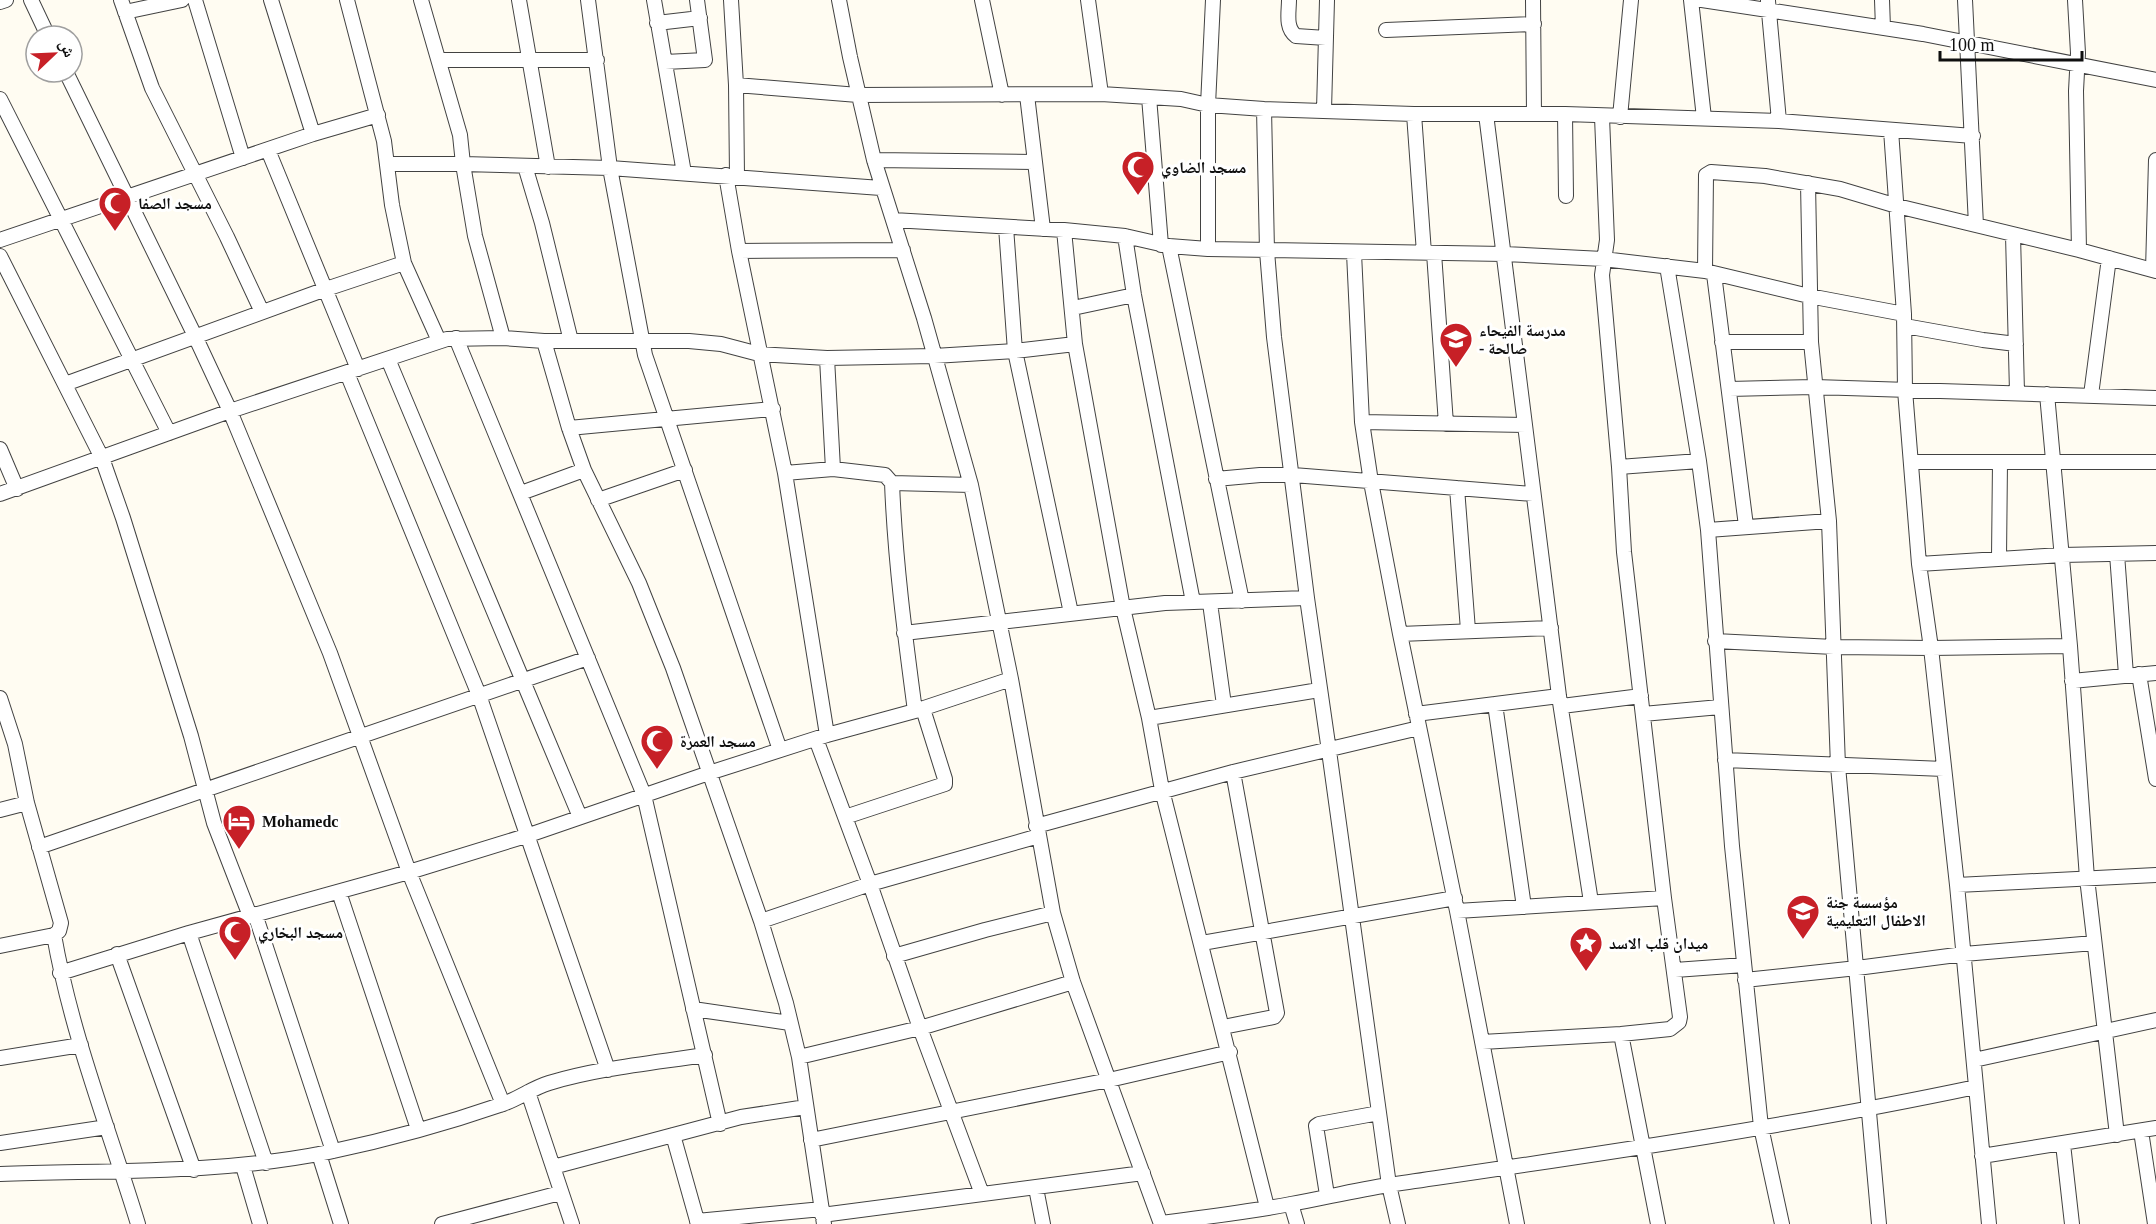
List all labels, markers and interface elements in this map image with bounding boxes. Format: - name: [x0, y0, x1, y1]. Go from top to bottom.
- north arrow: [24, 24, 84, 84]
- scale bar: [1940, 24, 2082, 62]
- text: 100 m: [1949, 35, 1995, 55]
- text: ش: [55, 37, 78, 60]
- mosque icon: مسجد الضاوي: [1120, 149, 1156, 196]
- place label: مسجد الضاوي: [1161, 159, 1246, 179]
- mosque icon: مسجد الصفا: [97, 185, 133, 232]
- place label: مسجد الصفا: [138, 195, 212, 212]
- school or university icon: مدرسة الفيحاء - صالحة: [1438, 321, 1474, 368]
- place label: مدرسة الفيحاء - صالحة: [1479, 322, 1566, 357]
- mosque icon: مسجد العمرة: [639, 723, 675, 770]
- place label: مسجد العمرة: [680, 733, 756, 750]
- hotel icon: Mohamedc: [221, 803, 257, 850]
- place label: Mohamedc: [262, 813, 338, 830]
- school or university icon: مؤسسة جنة الاطفال التعليمية: [1785, 893, 1821, 940]
- place label: مؤسسة جنة الاطفال التعليمية: [1826, 894, 1926, 930]
- mosque icon: مسجد البخاري: [217, 914, 253, 961]
- place label: مسجد البخاري: [258, 924, 343, 944]
- place icon: ميدان قلب الاسد: [1568, 925, 1604, 972]
- place label: ميدان قلب الاسد: [1609, 935, 1708, 953]

